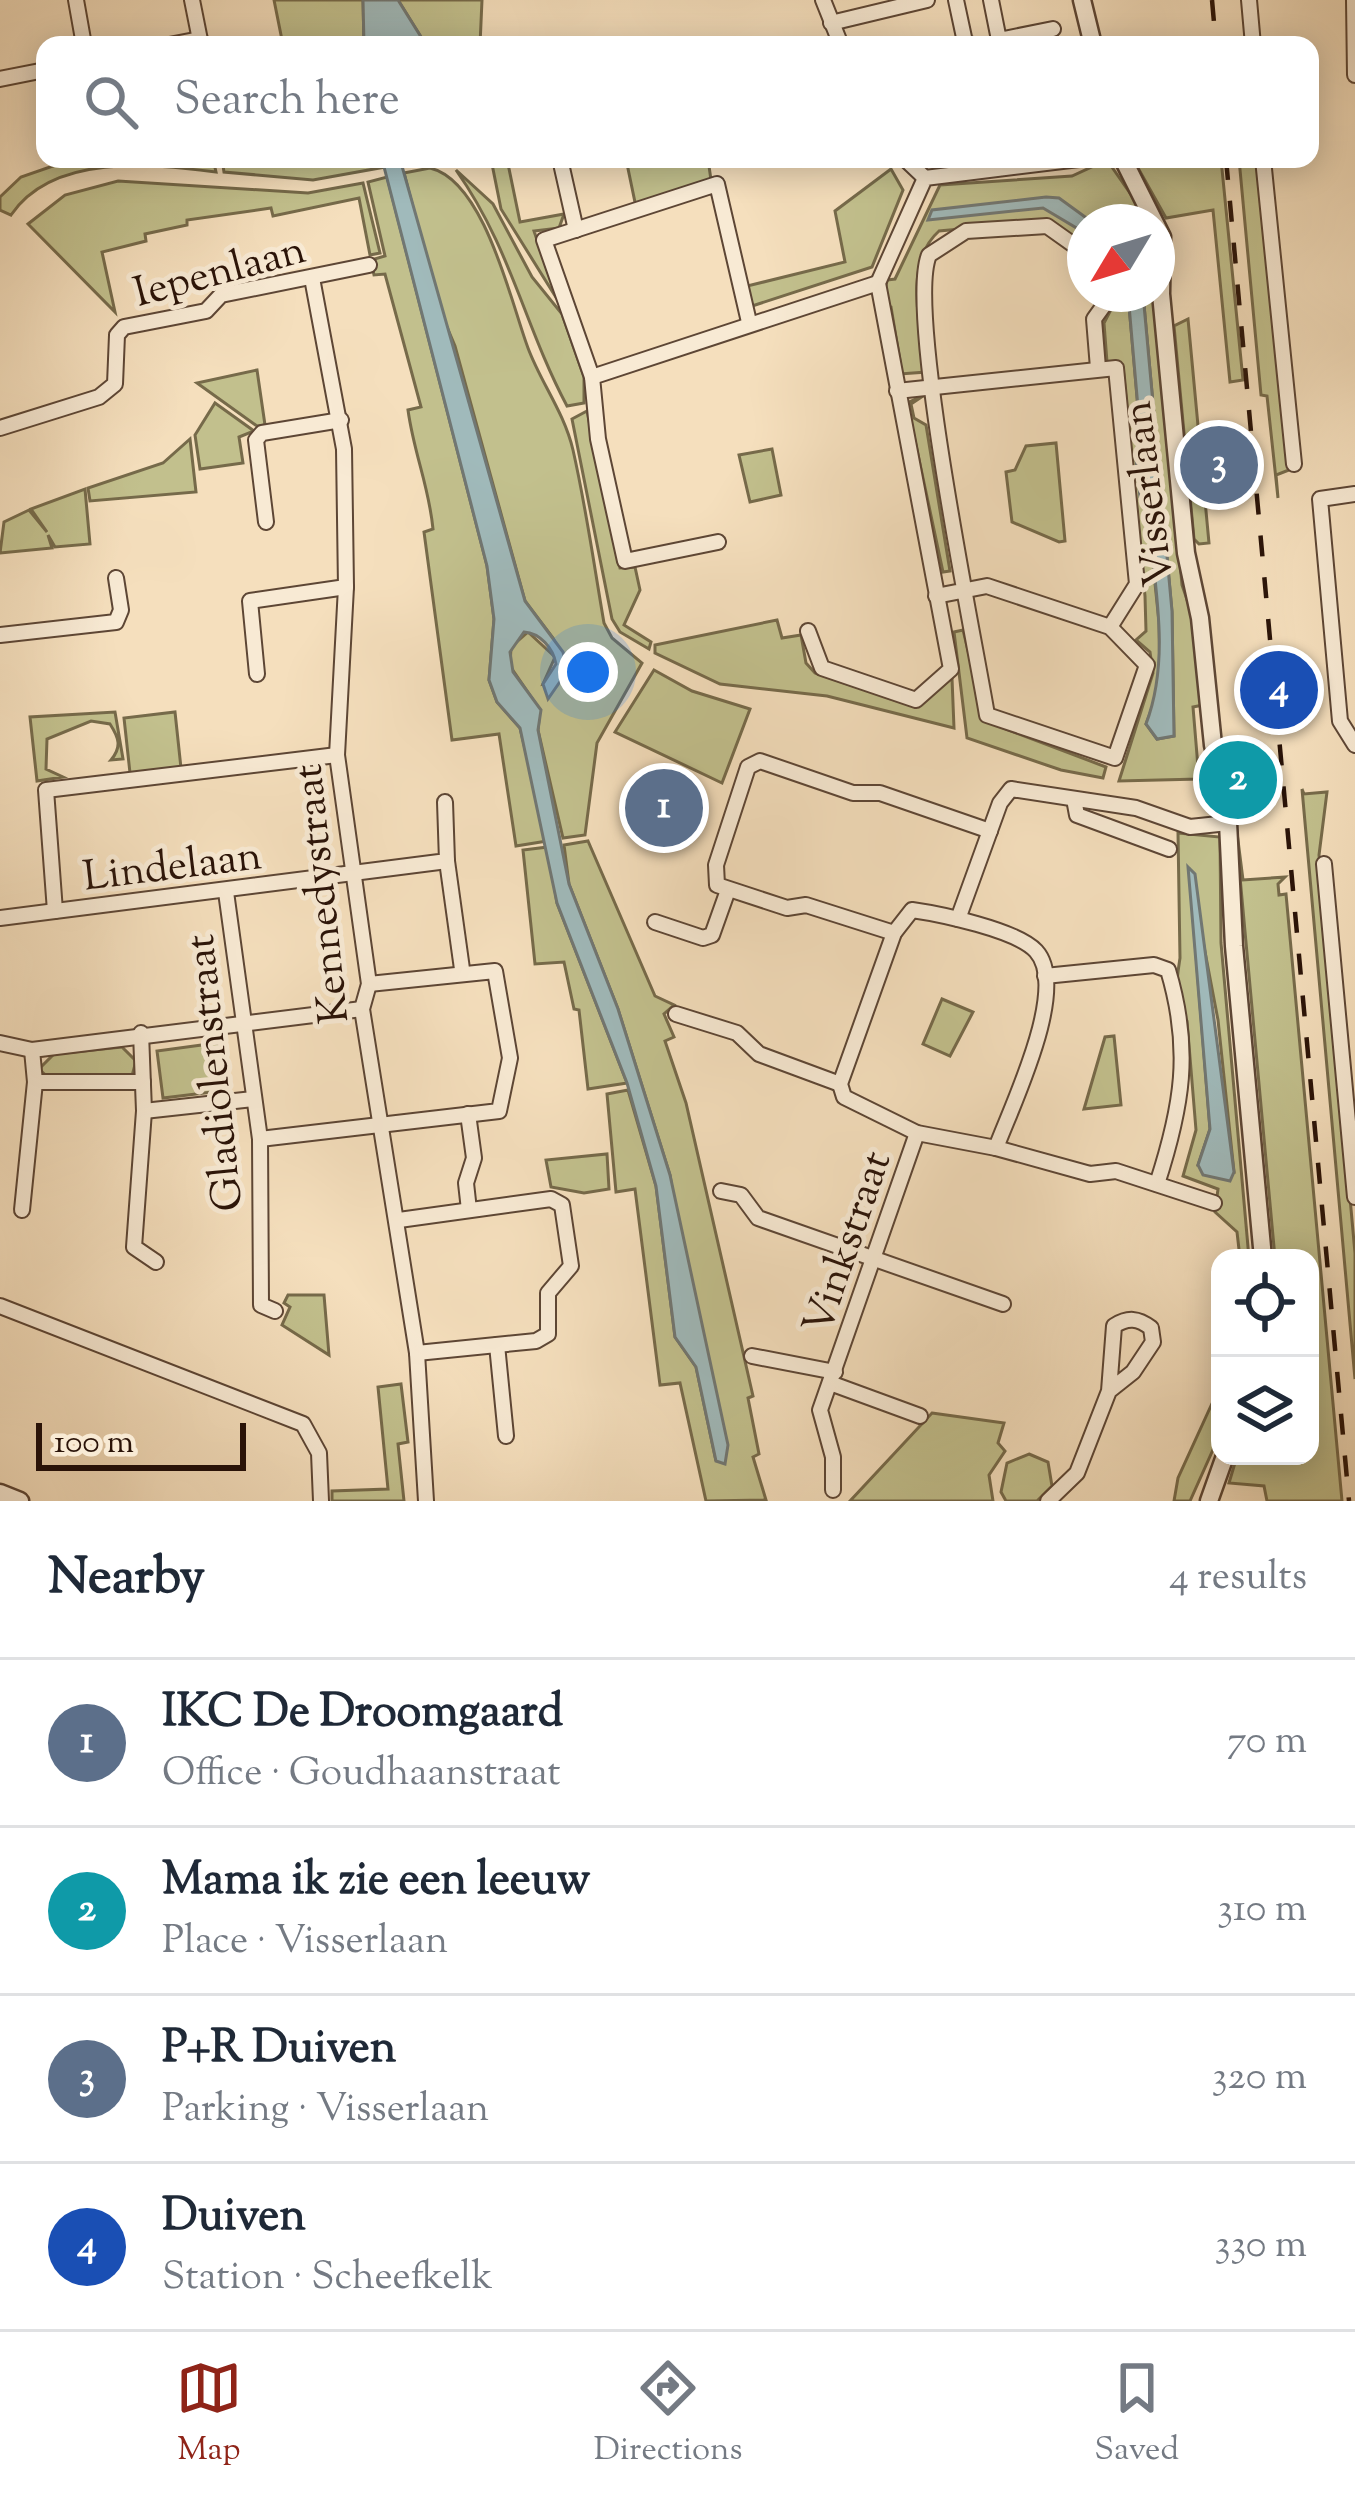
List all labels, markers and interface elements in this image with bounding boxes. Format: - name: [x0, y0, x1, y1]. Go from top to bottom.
- search box: [36, 36, 1319, 168]
- icon: search: [78, 69, 144, 135]
- text: Search here: [174, 70, 400, 135]
- north arrow: [1067, 204, 1175, 312]
- street label: Iepenlaan: [128, 222, 313, 326]
- street label: Visserlaan: [1110, 397, 1192, 590]
- pin: 3: [1180, 420, 1258, 510]
- your location: [558, 642, 618, 702]
- pin: 4: [1240, 645, 1318, 735]
- pin: 2: [1199, 735, 1277, 825]
- street label: Kennedystraat: [281, 761, 367, 1026]
- pin: 1: [625, 763, 703, 853]
- street label: Lindelaan: [80, 828, 265, 910]
- street label: Gladiolenstraat: [173, 931, 261, 1214]
- street label: Vinkstraat: [790, 1144, 909, 1343]
- map controls: [1211, 1249, 1319, 1465]
- button: locate: [1211, 1249, 1319, 1357]
- button: layers: [1211, 1357, 1319, 1465]
- scale bar: [36, 1417, 246, 1470]
- text: 100 m: [54, 1420, 134, 1468]
- text: Nearby: [48, 1543, 205, 1616]
- text: 4 results: [1169, 1551, 1307, 1607]
- text: IKC De Droomgaard: [162, 1682, 563, 1747]
- text: 1: [80, 1715, 94, 1771]
- text: 70 m: [1227, 1715, 1307, 1771]
- text: Office · Goudhaanstraat: [162, 1747, 561, 1803]
- text: Mama ik zie een leeuw: [162, 1850, 590, 1915]
- text: 2: [78, 1883, 96, 1939]
- text: 310 m: [1217, 1883, 1307, 1939]
- text: Place · Visserlaan: [162, 1915, 448, 1971]
- text: P+R Duiven: [162, 2018, 396, 2083]
- text: 3: [79, 2051, 95, 2107]
- text: 320 m: [1212, 2051, 1307, 2107]
- text: Parking · Visserlaan: [162, 2083, 489, 2139]
- text: Duiven: [162, 2186, 306, 2251]
- text: 4: [77, 2219, 97, 2275]
- text: 330 m: [1215, 2219, 1307, 2275]
- text: Station · Scheefkelk: [162, 2251, 493, 2307]
- tab: Map: [176, 2355, 242, 2475]
- tab: Directions: [594, 2355, 743, 2475]
- tab: Saved: [1094, 2355, 1179, 2475]

